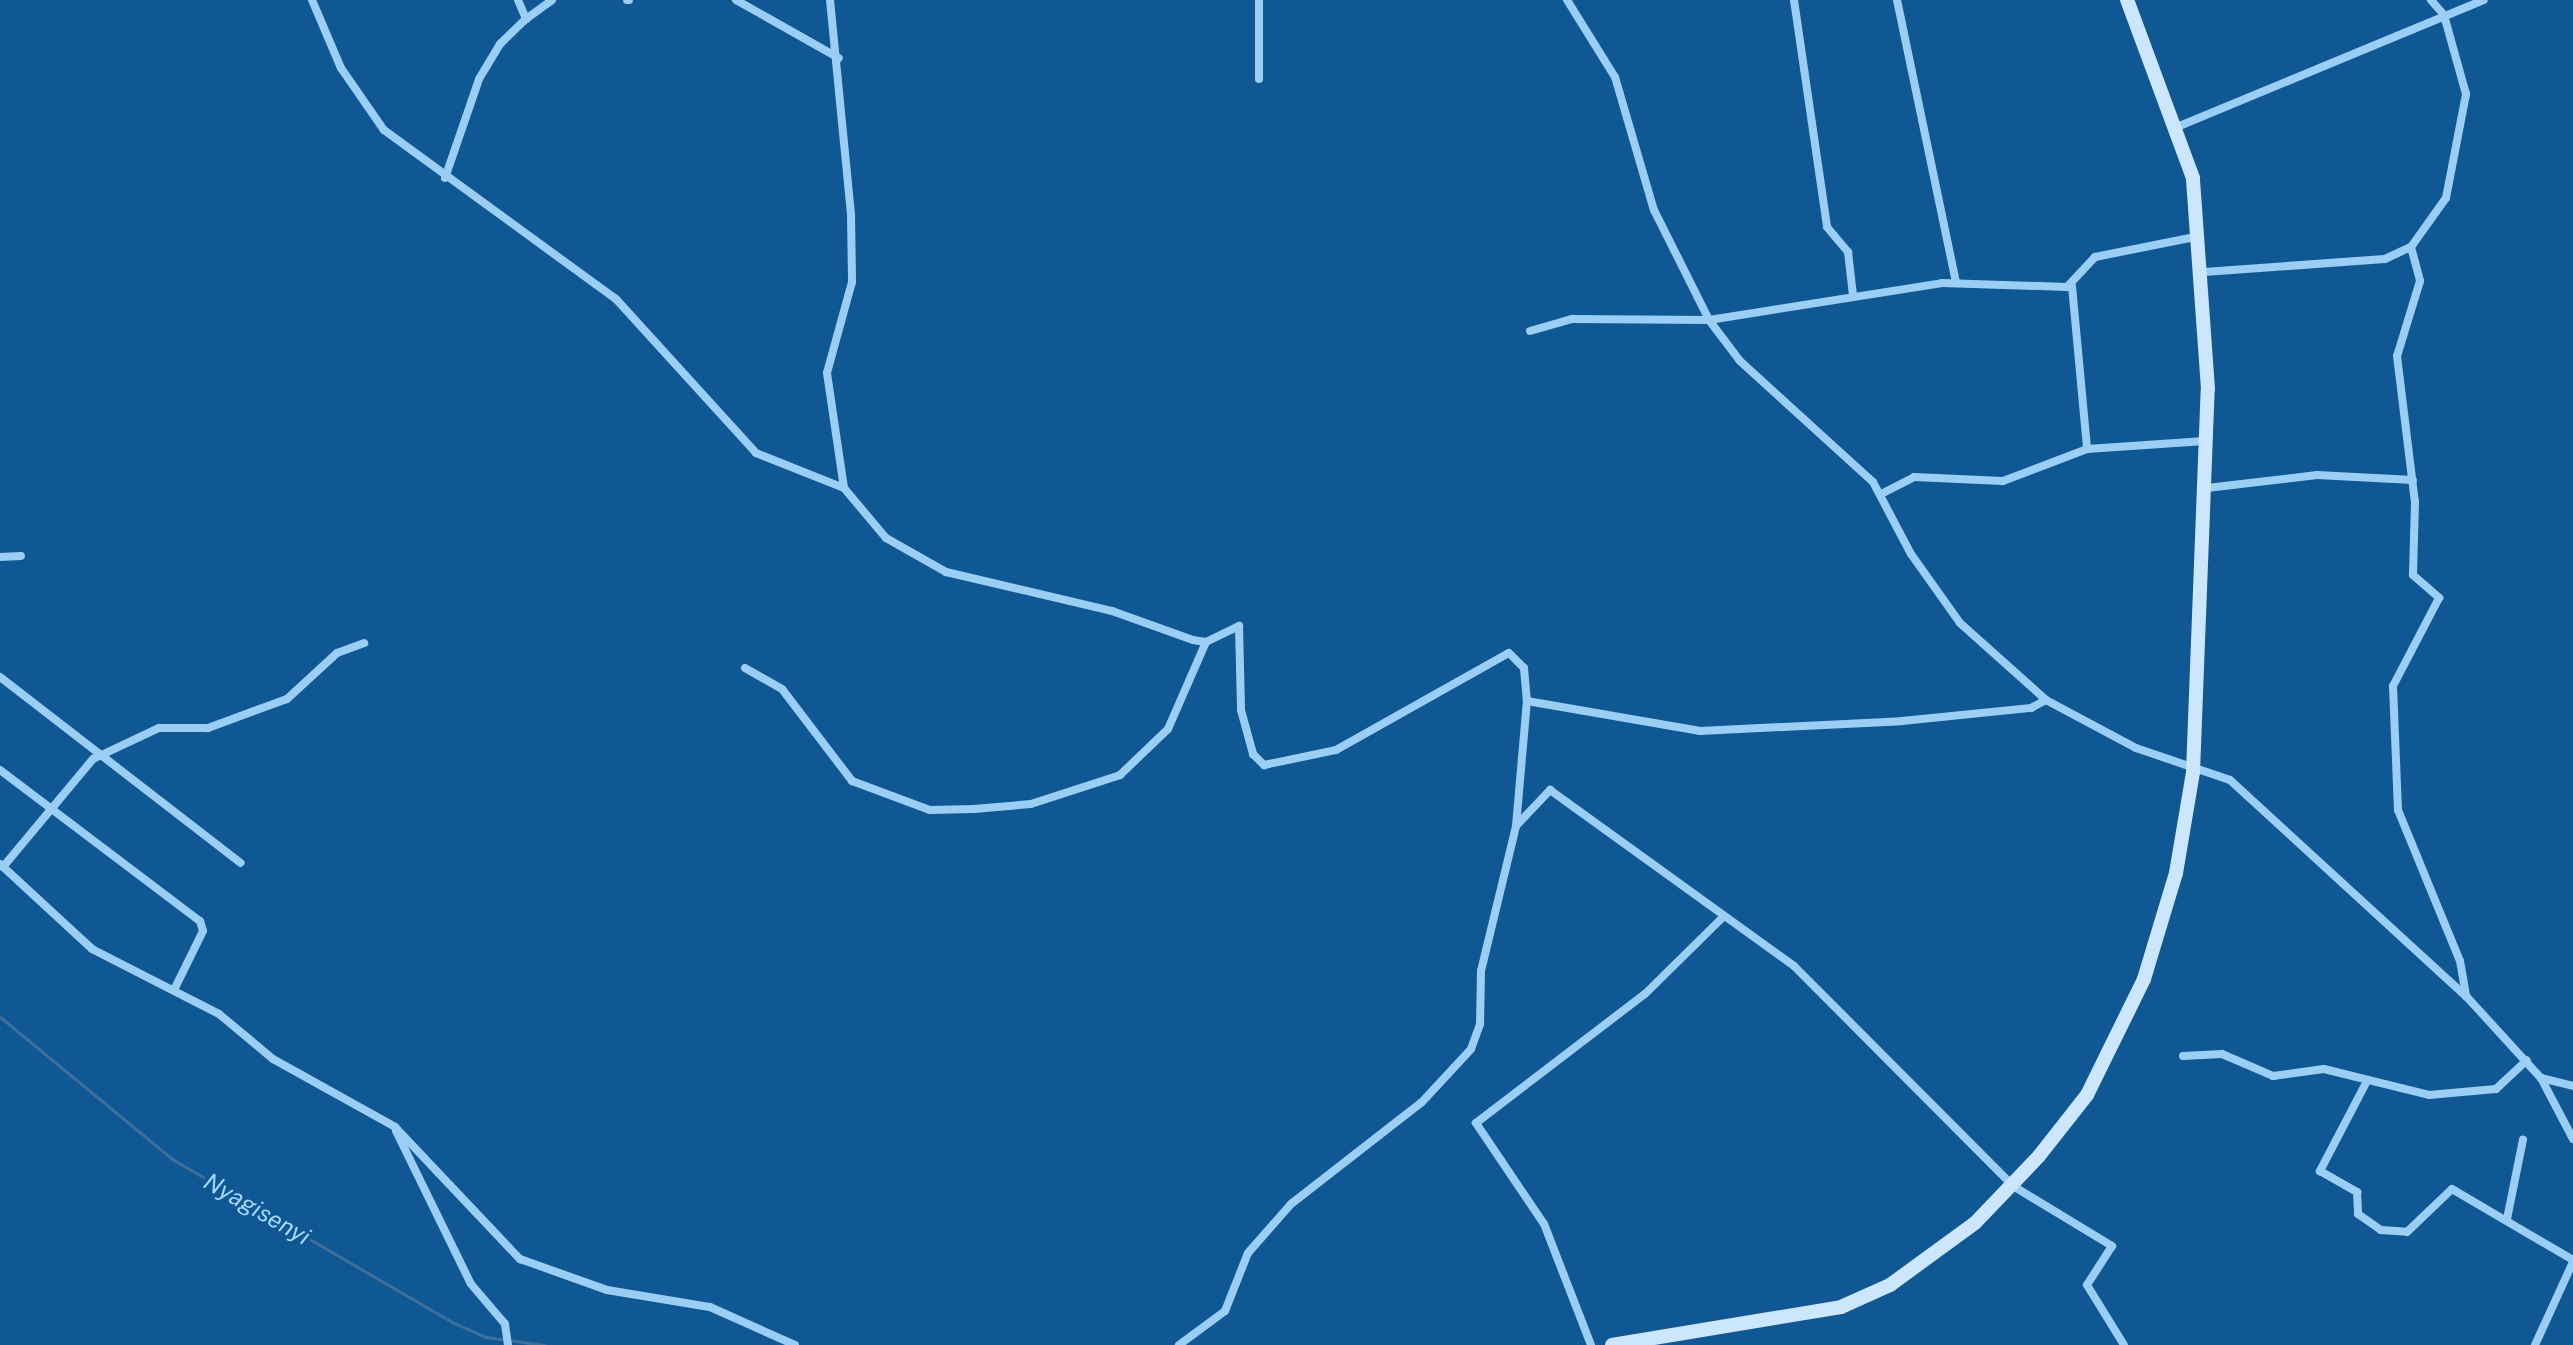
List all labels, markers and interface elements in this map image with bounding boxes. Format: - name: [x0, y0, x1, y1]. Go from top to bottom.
- water label: Nyagisenyi: [199, 1167, 315, 1251]

